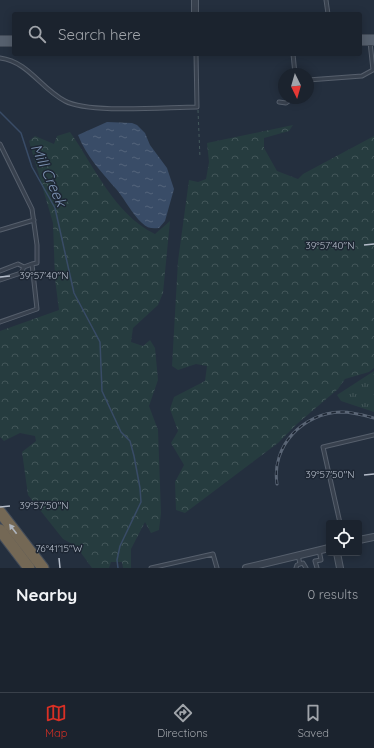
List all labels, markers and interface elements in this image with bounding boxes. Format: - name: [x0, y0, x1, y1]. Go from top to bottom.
- search box: [12, 12, 362, 56]
- icon: search: [26, 23, 48, 45]
- text: Search here: [58, 25, 141, 44]
- north arrow: [278, 68, 314, 104]
- water label: Mill Creek: [27, 141, 72, 211]
- text: 39°57'40"N: [306, 239, 354, 252]
- text: 39°57'40"N: [20, 269, 68, 282]
- text: 39°57'50"N: [305, 468, 355, 481]
- text: 39°57'50"N: [19, 499, 69, 512]
- map controls: [326, 520, 362, 556]
- button: locate: [326, 520, 362, 556]
- one-way arrow: [9, 524, 17, 535]
- text: 76°41'15"W: [36, 542, 83, 555]
- text: Nearby: [16, 584, 77, 605]
- text: 0 results: [307, 586, 358, 602]
- tab: Map: [45, 702, 67, 740]
- tab: Directions: [157, 702, 208, 740]
- tab: Saved: [298, 702, 329, 740]

